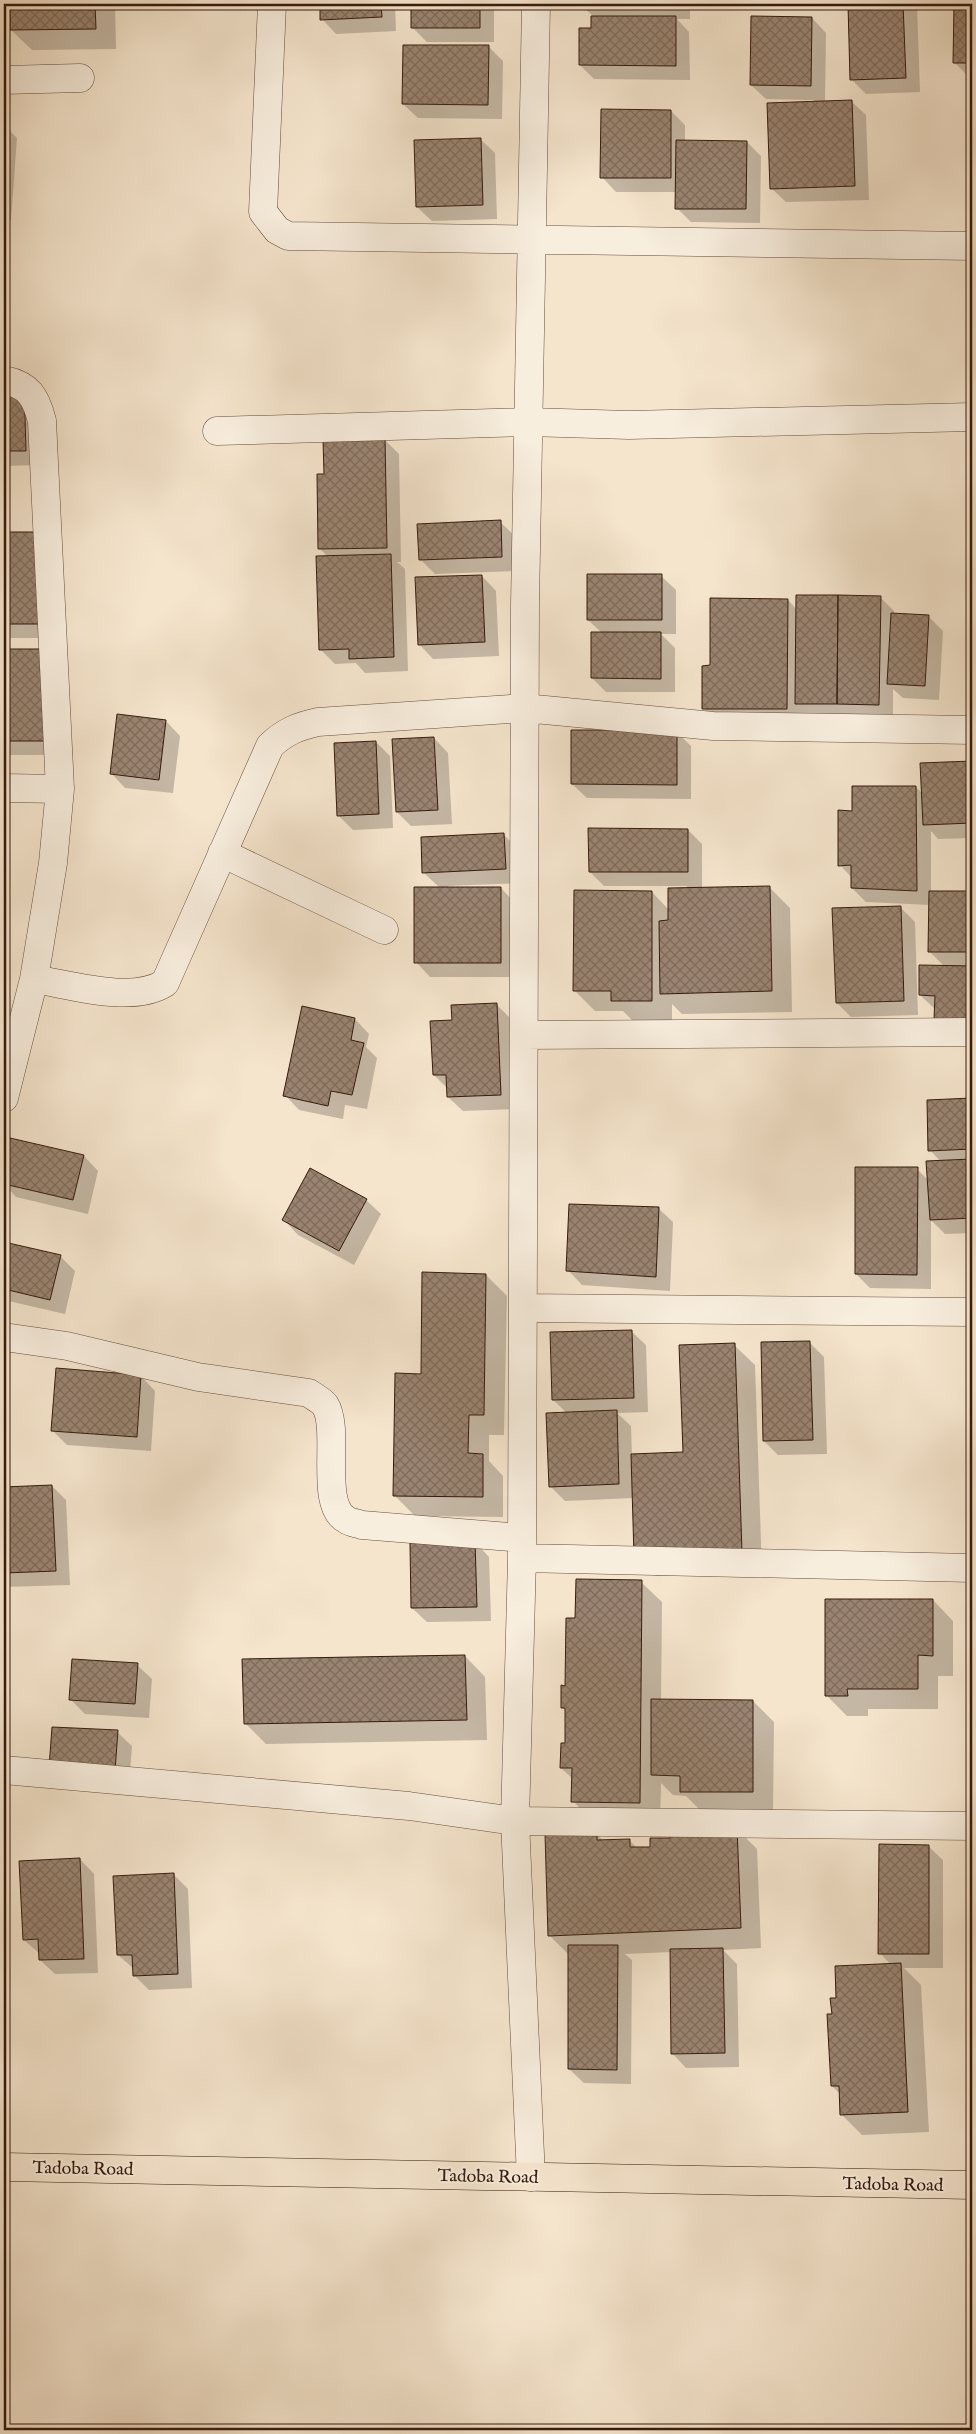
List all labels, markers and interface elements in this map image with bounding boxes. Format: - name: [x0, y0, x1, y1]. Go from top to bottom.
- street label: Tadoba Road: [32, 2157, 134, 2182]
- street label: Tadoba Road: [437, 2165, 539, 2190]
- street label: Tadoba Road: [842, 2173, 944, 2198]

